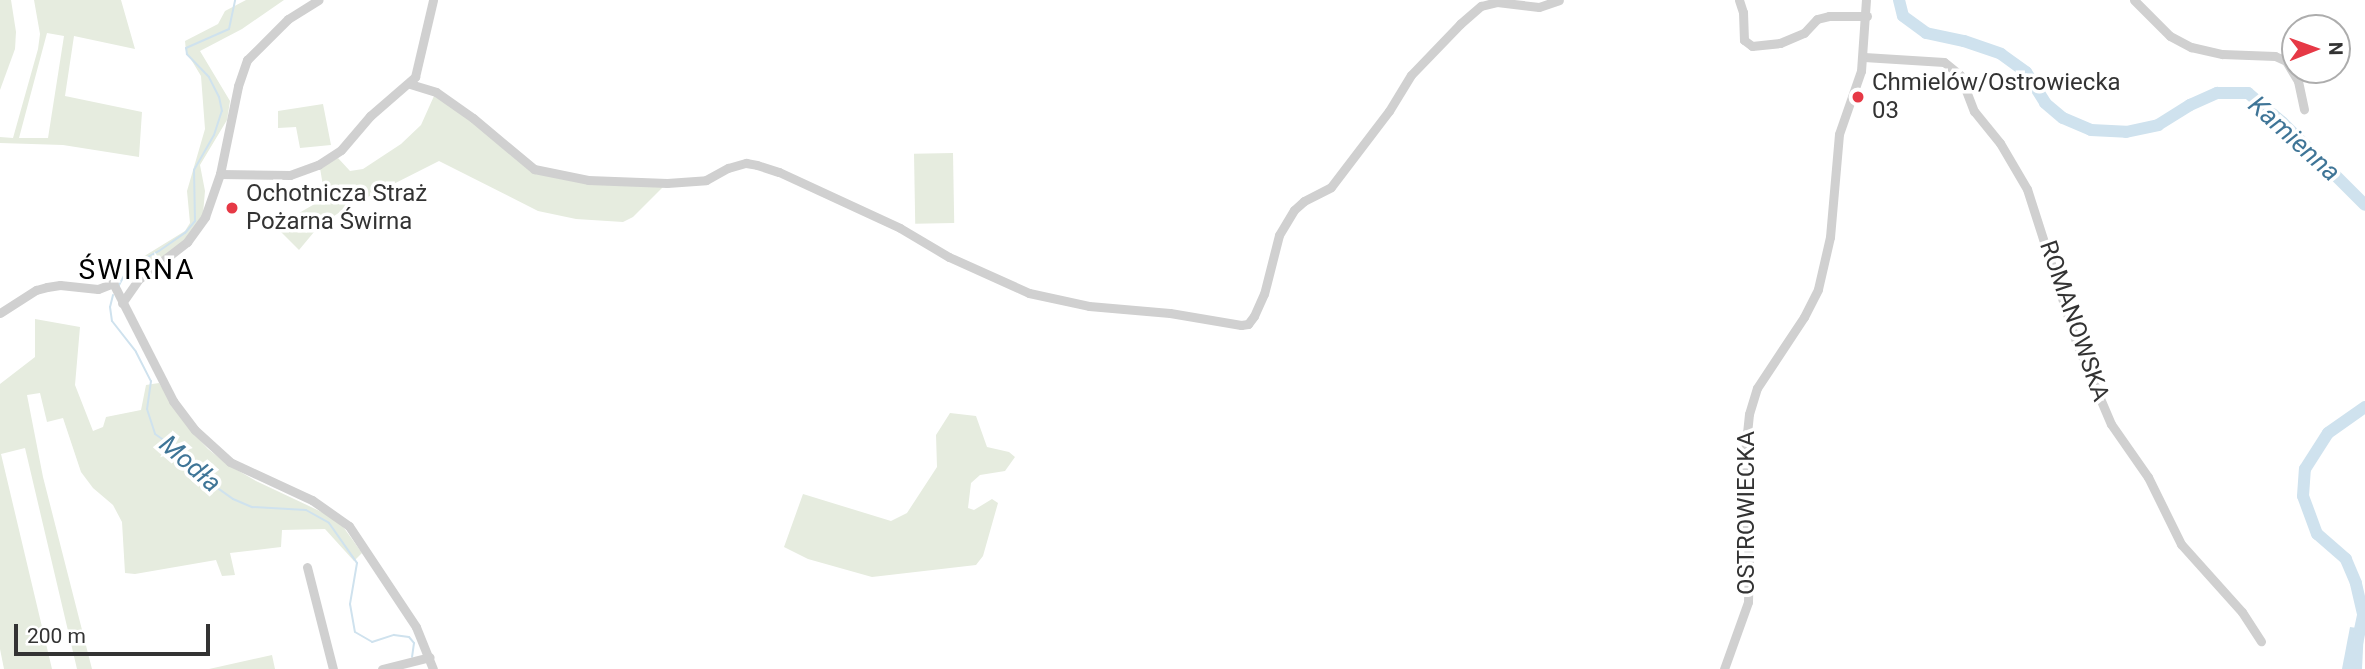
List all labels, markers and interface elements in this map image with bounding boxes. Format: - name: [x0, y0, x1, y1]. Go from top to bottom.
- north arrow: [2281, 14, 2351, 84]
- text: N: [2324, 42, 2347, 56]
- place label: Chmielów/Ostrowiecka 03: [1872, 69, 2121, 125]
- marker: Chmielów/Ostrowiecka 03: [1850, 89, 1866, 105]
- water label: Kamienna: [2242, 90, 2346, 188]
- place label: Ochotnicza Straż Pożarna Świrna: [246, 180, 427, 236]
- marker: Ochotnicza Straż Pożarna Świrna: [224, 200, 240, 216]
- street label: ROMANOWSKA: [2033, 237, 2115, 405]
- district label: ŚWIRNA: [79, 253, 195, 287]
- water label: Modła: [153, 429, 227, 499]
- street label: OSTROWIECKA: [1733, 431, 1761, 595]
- scale bar: [18, 610, 214, 654]
- text: 200 m: [27, 624, 86, 648]

